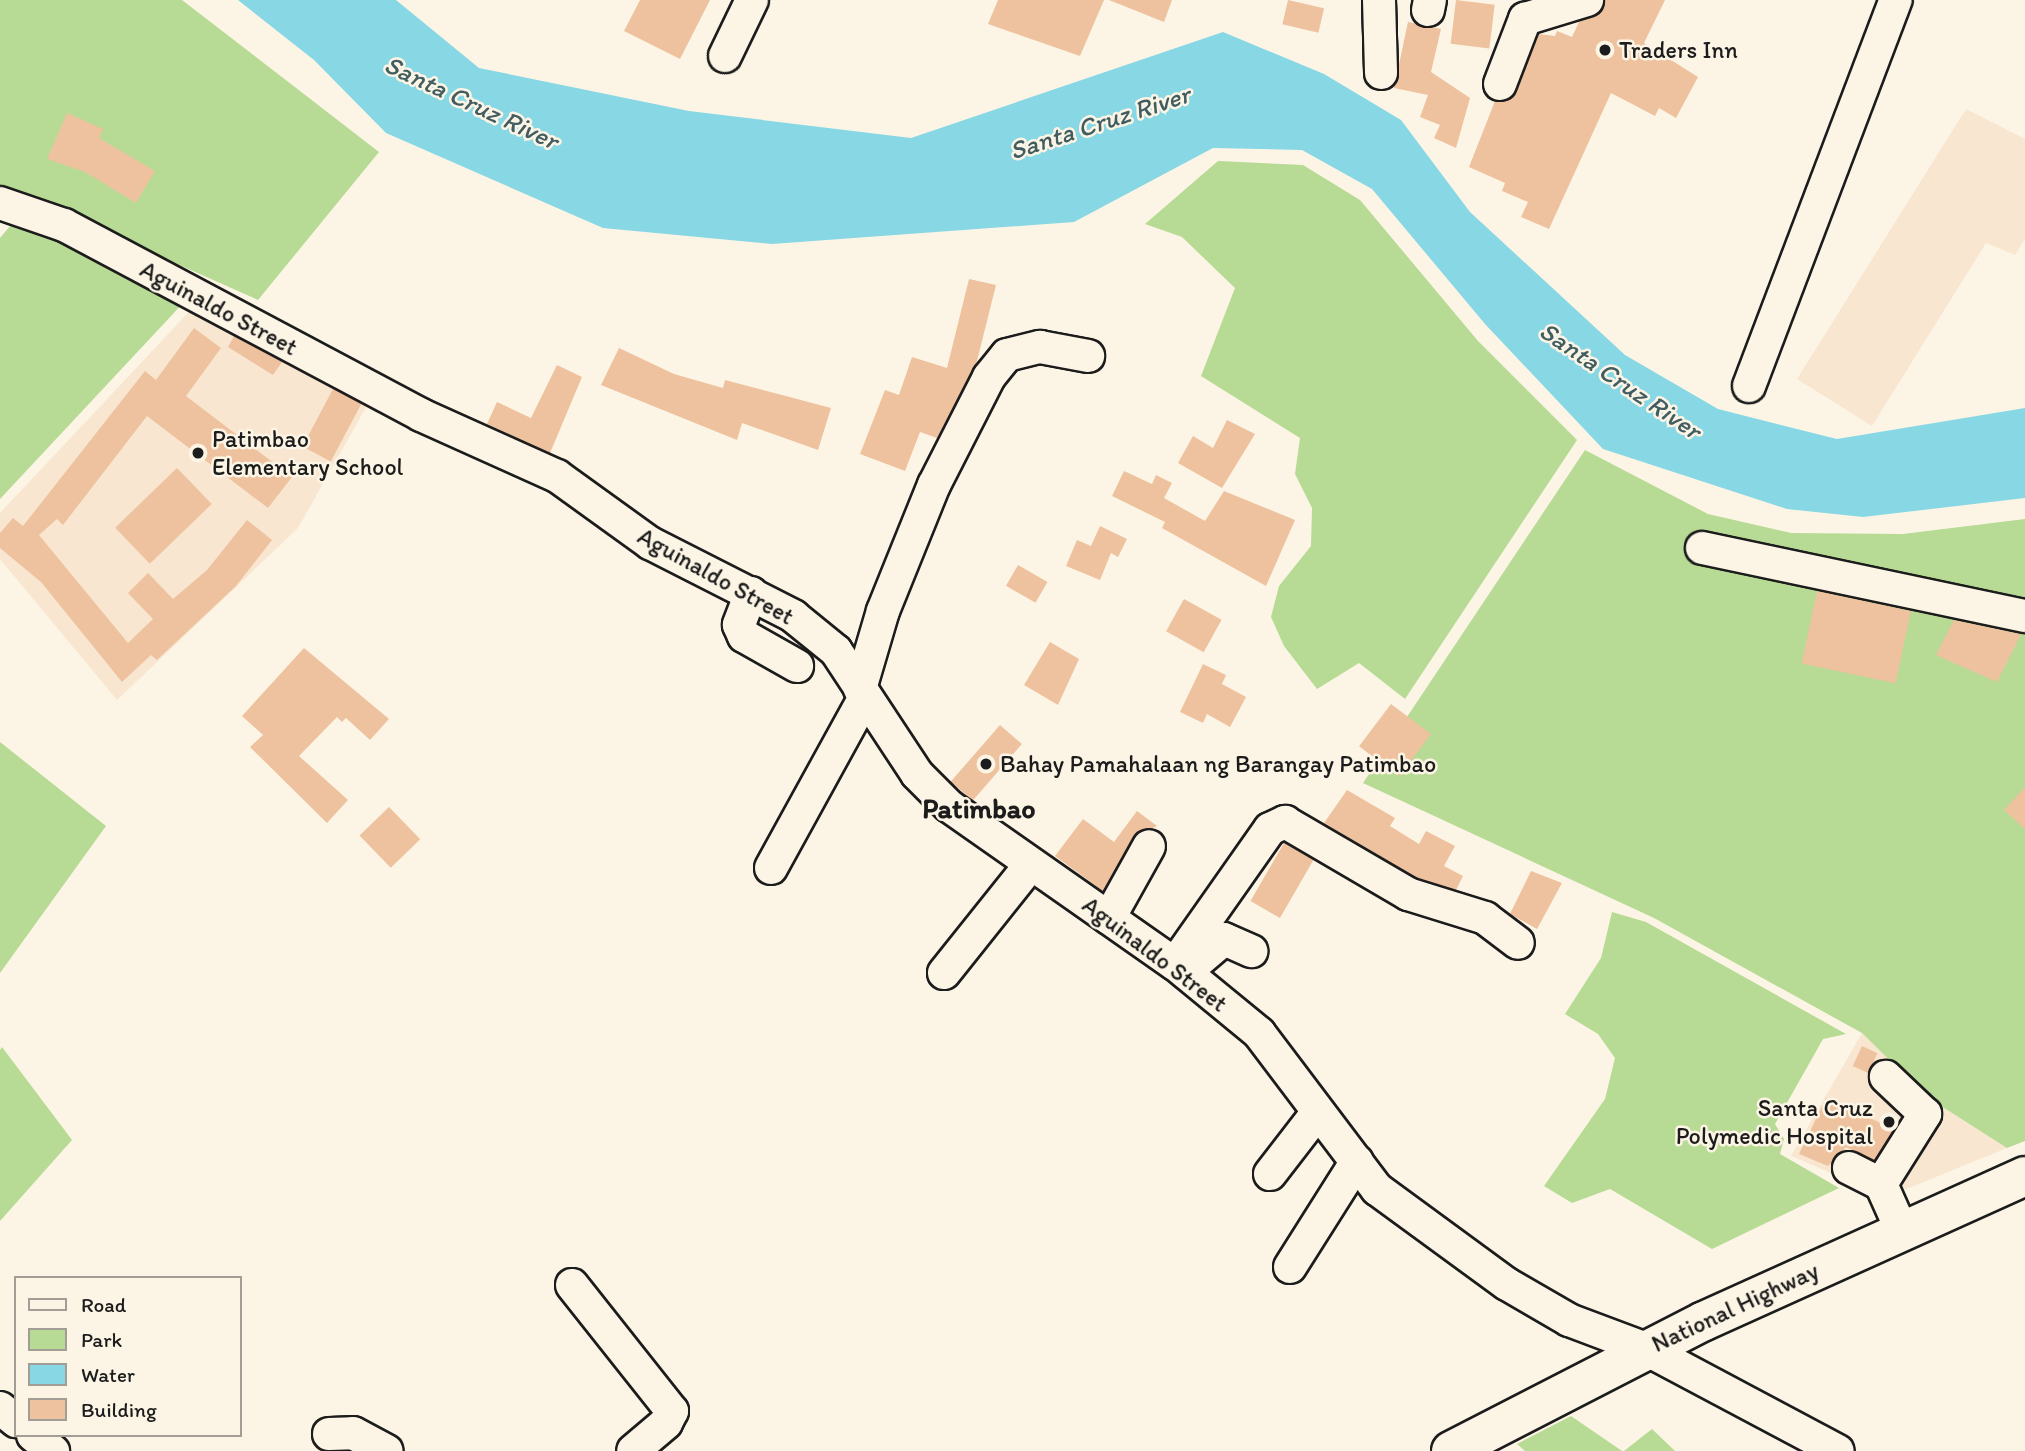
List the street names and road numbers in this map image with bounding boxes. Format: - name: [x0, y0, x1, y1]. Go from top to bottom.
- street label: Aguinaldo Street: [136, 255, 302, 361]
- street label: Aguinaldo Street: [633, 521, 799, 631]
- street label: Aguinaldo Street: [1077, 890, 1233, 1018]
- street label: National Highway: [1647, 1256, 1823, 1358]

